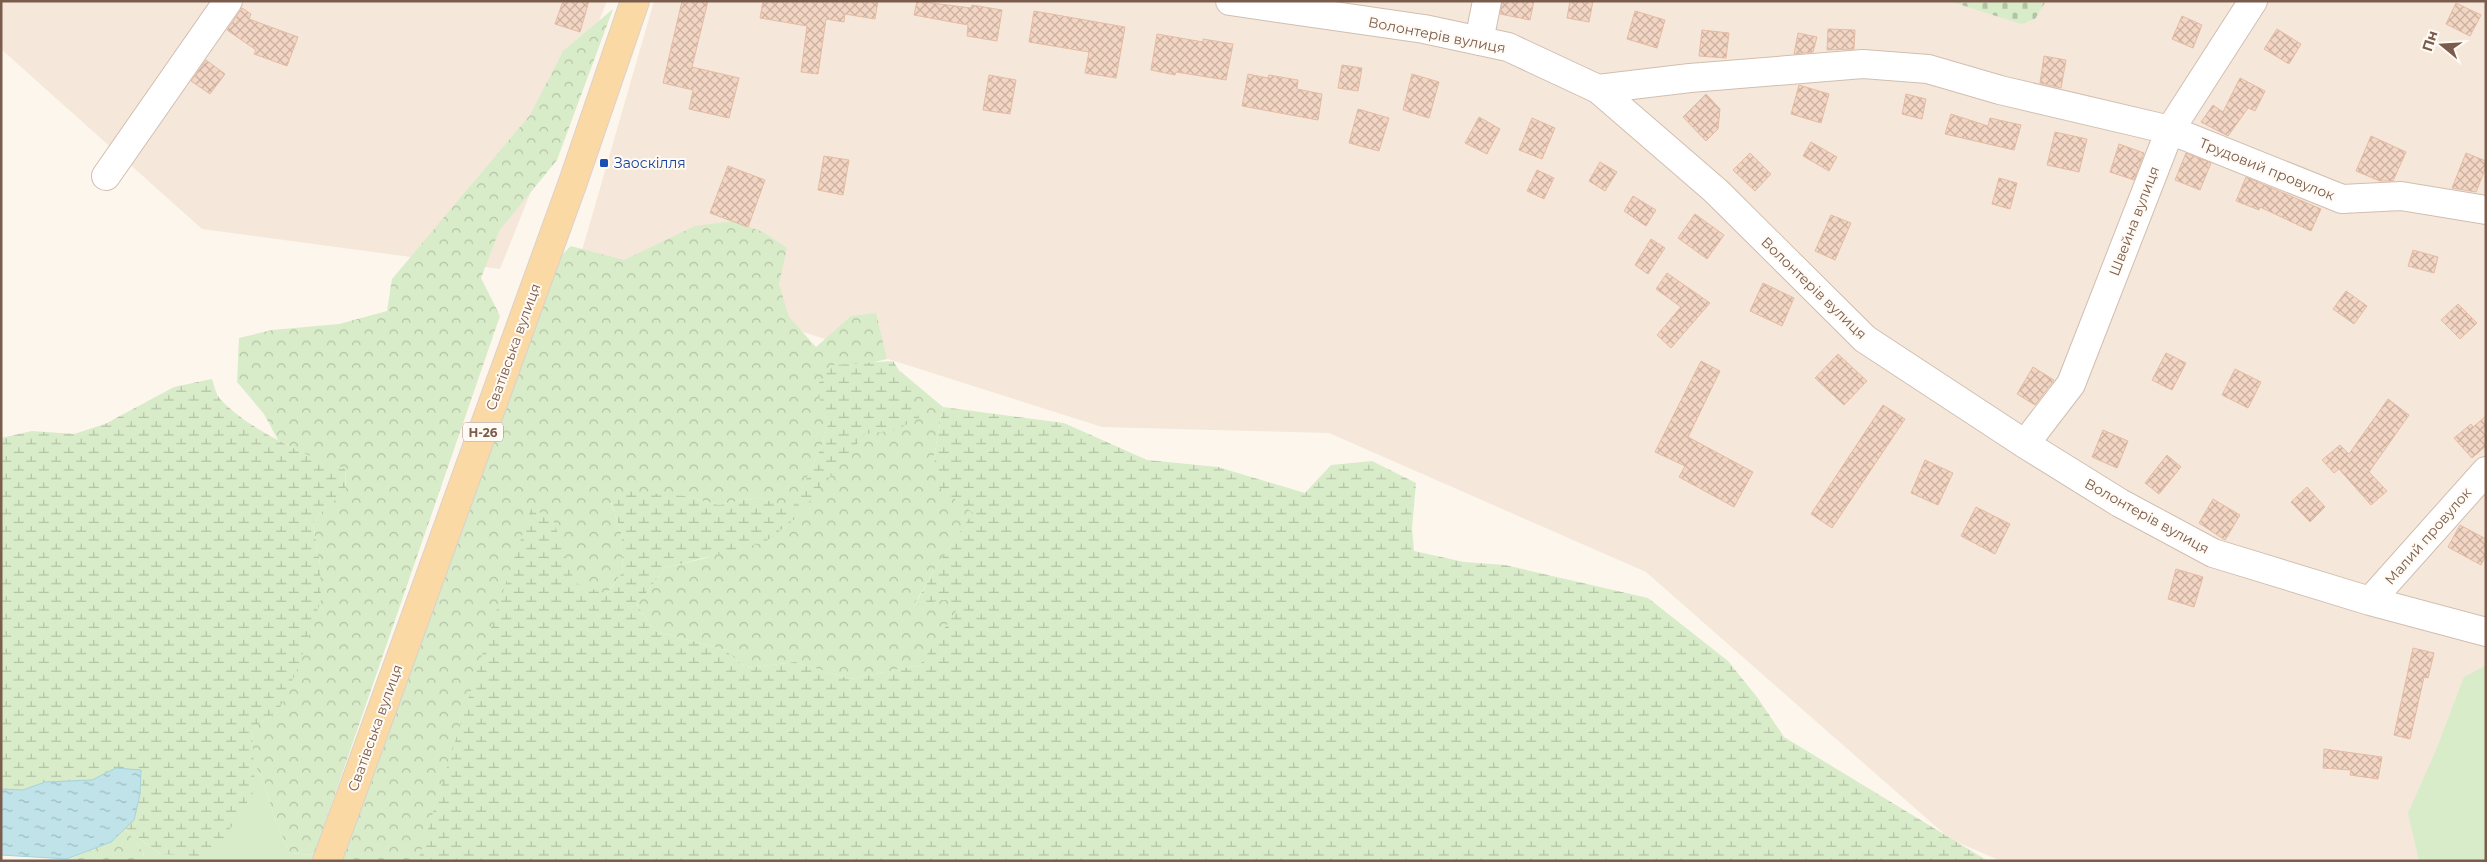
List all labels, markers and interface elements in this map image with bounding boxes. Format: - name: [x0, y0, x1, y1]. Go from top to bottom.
- street label: Волонтерів вулиця: [1367, 13, 1507, 57]
- north arrow: [2417, 20, 2467, 70]
- text: Пн: [2418, 28, 2441, 54]
- street label: Трудовий провулок: [2197, 134, 2337, 204]
- place label: Заоскілля: [614, 154, 686, 172]
- marker: Заоскілля: [598, 157, 610, 169]
- street label: Швейна вулиця: [2105, 164, 2163, 278]
- street label: Волонтерів вулиця: [1758, 233, 1870, 343]
- street label: Сватівська вулиця: [482, 281, 544, 413]
- road number: Н-26: [463, 422, 503, 442]
- street label: Волонтерів вулиця: [2082, 474, 2212, 558]
- street label: Малий провулок: [2381, 484, 2475, 588]
- street label: Сватівська вулиця: [344, 662, 406, 794]

